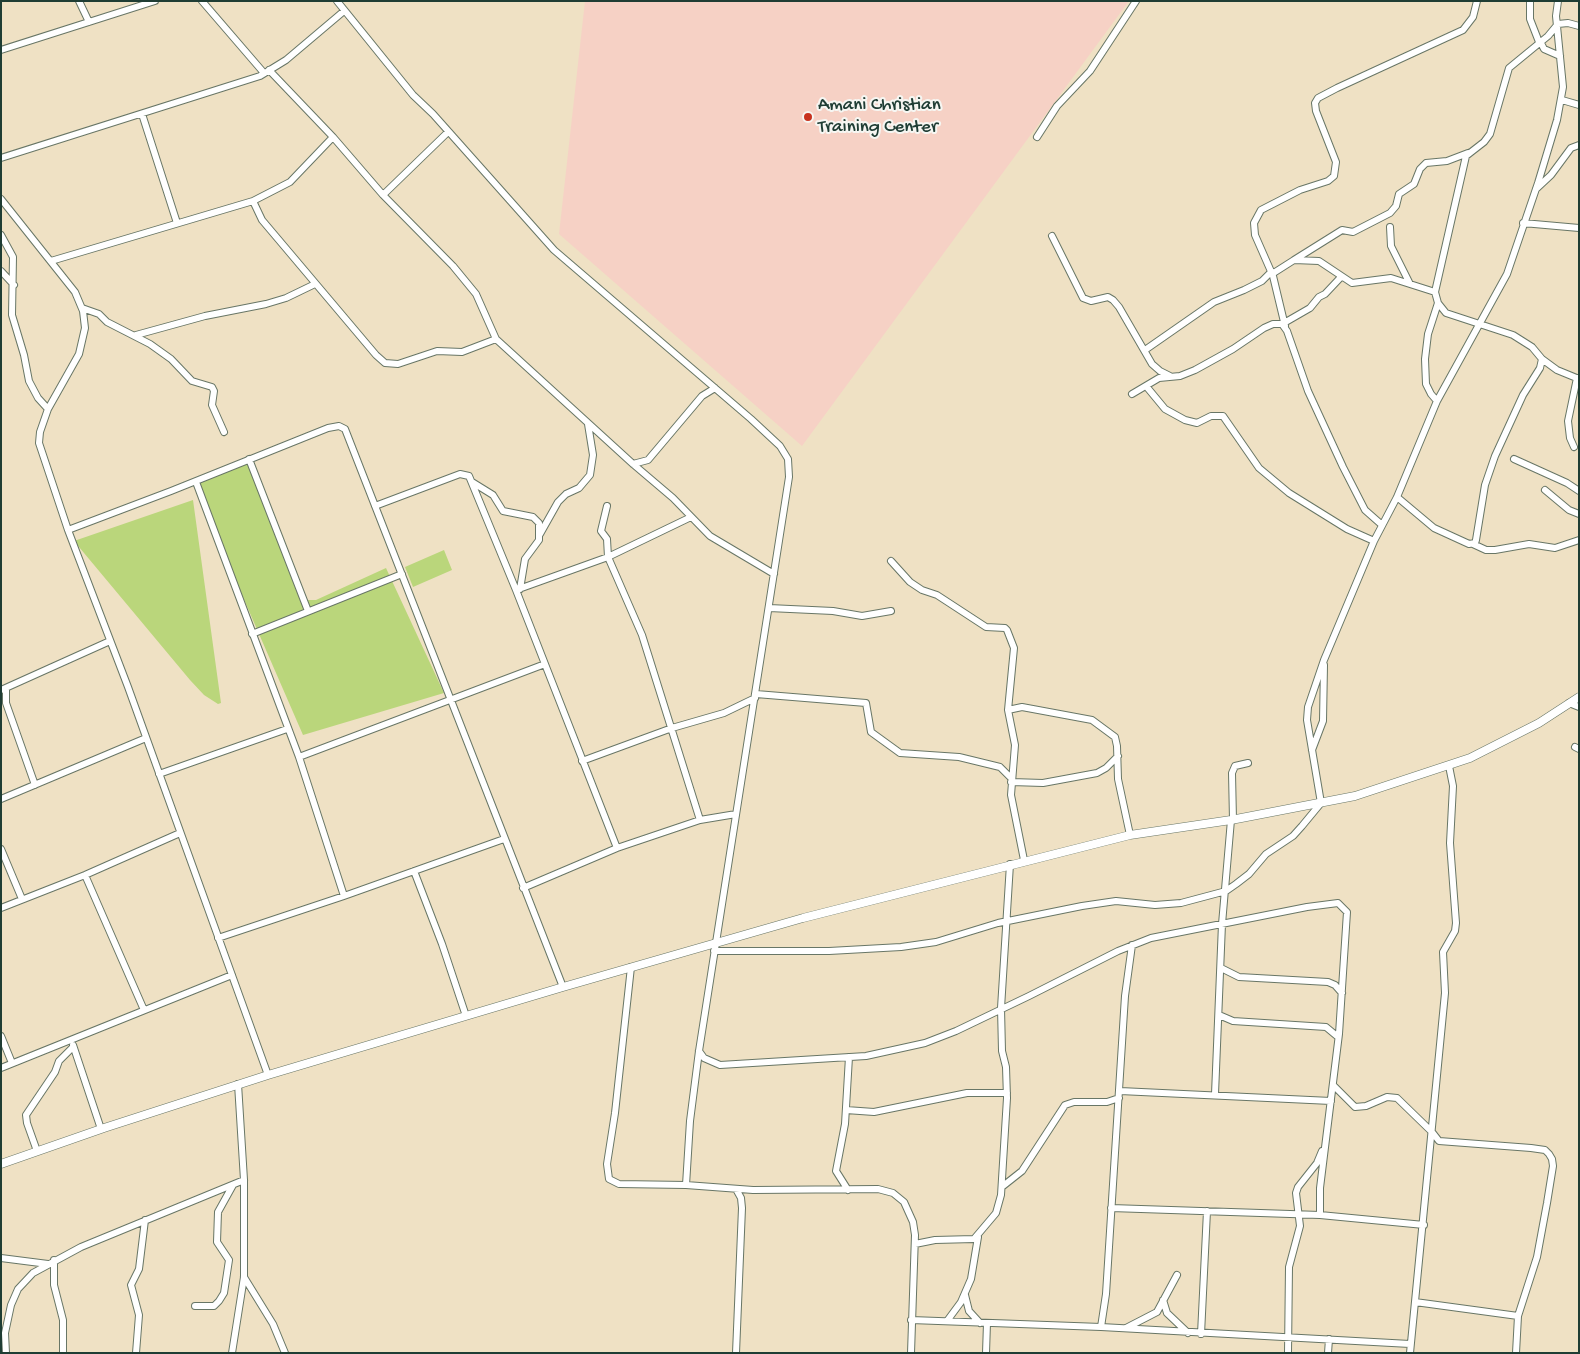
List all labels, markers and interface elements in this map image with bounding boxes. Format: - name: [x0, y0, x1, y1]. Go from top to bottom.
- place label: Amani Christian Training Center: [818, 95, 941, 139]
- marker: Amani Christian Training Center: [802, 111, 814, 123]

